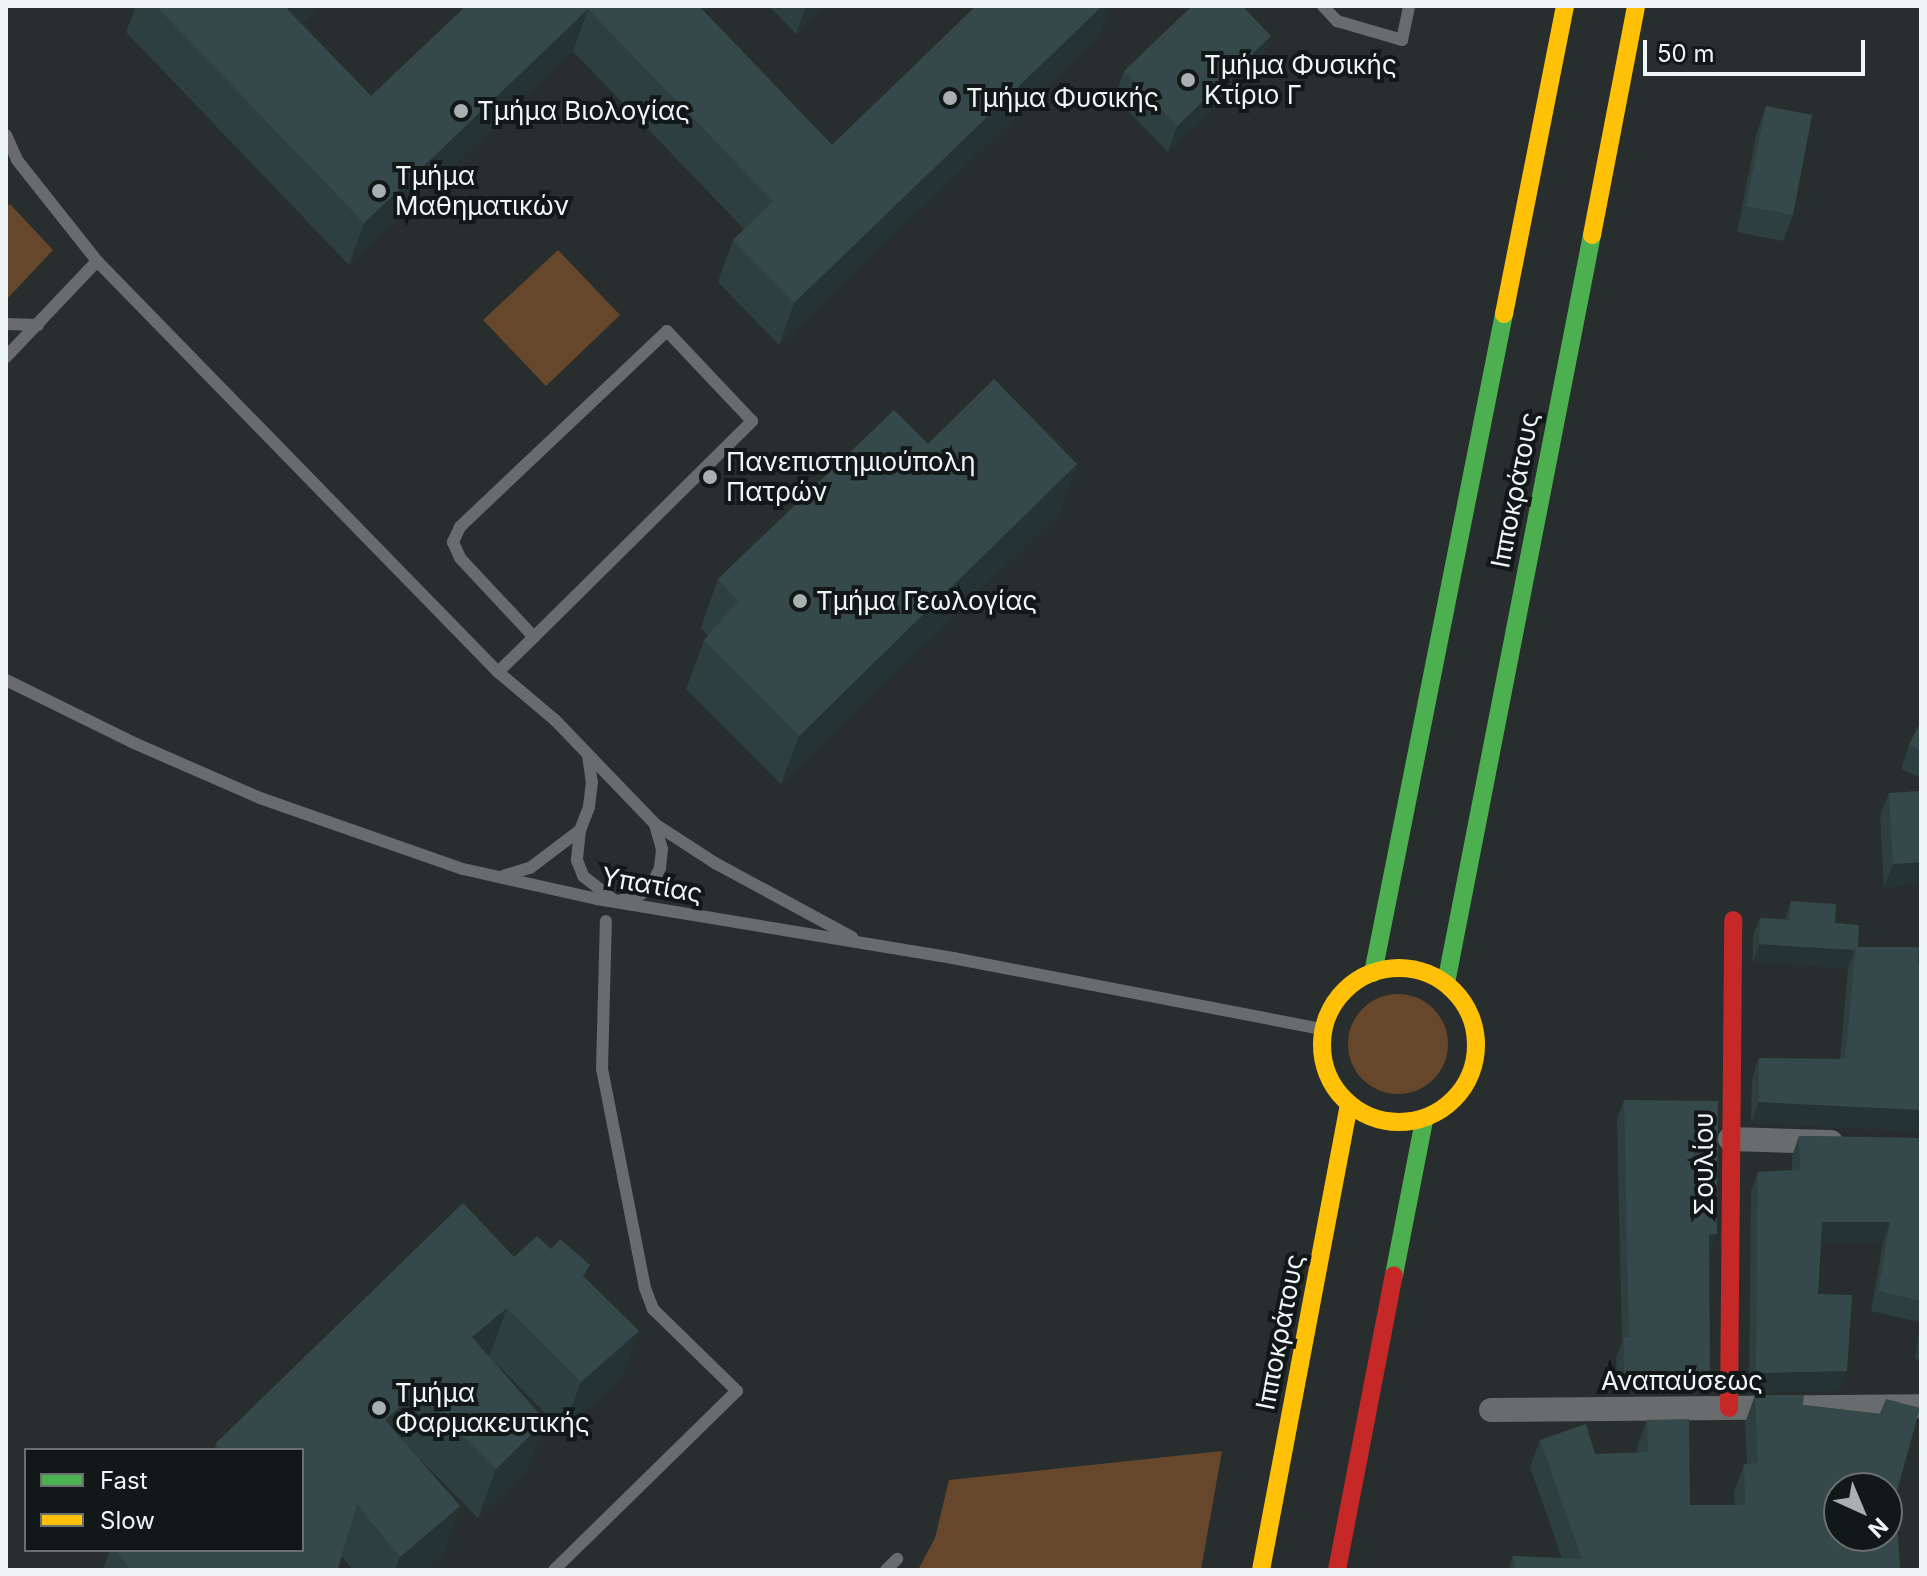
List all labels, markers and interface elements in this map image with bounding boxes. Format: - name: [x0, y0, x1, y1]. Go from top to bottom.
- scale bar: [1647, 24, 1869, 74]
- text: 50 m: [1657, 39, 1715, 68]
- place label: Τμήμα Φυσικής Κτίριο Γ: [1204, 49, 1397, 110]
- marker: Τμήμα Φυσικής Κτίριο Γ: [1179, 71, 1197, 89]
- place label: Τμήμα Φυσικής: [966, 82, 1159, 114]
- marker: Τμήμα Φυσικής: [941, 89, 959, 107]
- place label: Τμήμα Βιολογίας: [477, 95, 690, 127]
- marker: Τμήμα Βιολογίας: [452, 102, 470, 120]
- place label: Τμήμα Μαθηματικών: [395, 160, 569, 222]
- marker: Τμήμα Μαθηματικών: [370, 182, 388, 200]
- street label: Ιπποκράτους: [1485, 410, 1545, 570]
- place label: Πανεπιστημιούπολη Πατρών: [726, 446, 976, 508]
- marker: Πανεπιστημιούπολη Πατρών: [701, 468, 719, 486]
- place label: Τμήμα Γεωλογίας: [816, 585, 1037, 617]
- marker: Τμήμα Γεωλογίας: [791, 592, 809, 610]
- street label: Υπατίας: [599, 861, 705, 909]
- street label: Σουλίου: [1688, 1112, 1720, 1216]
- street label: Ιπποκράτους: [1250, 1252, 1310, 1412]
- street label: Αναπαύσεως: [1601, 1365, 1763, 1397]
- place label: Τμήμα Φαρμακευτικής: [395, 1377, 590, 1438]
- marker: Τμήμα Φαρμακευτικής: [370, 1399, 388, 1417]
- legend: [24, 1448, 304, 1552]
- text: Fast: [100, 1466, 148, 1495]
- north arrow: [1823, 1472, 1903, 1552]
- text: Slow: [100, 1506, 155, 1535]
- text: N: [1863, 1513, 1893, 1543]

